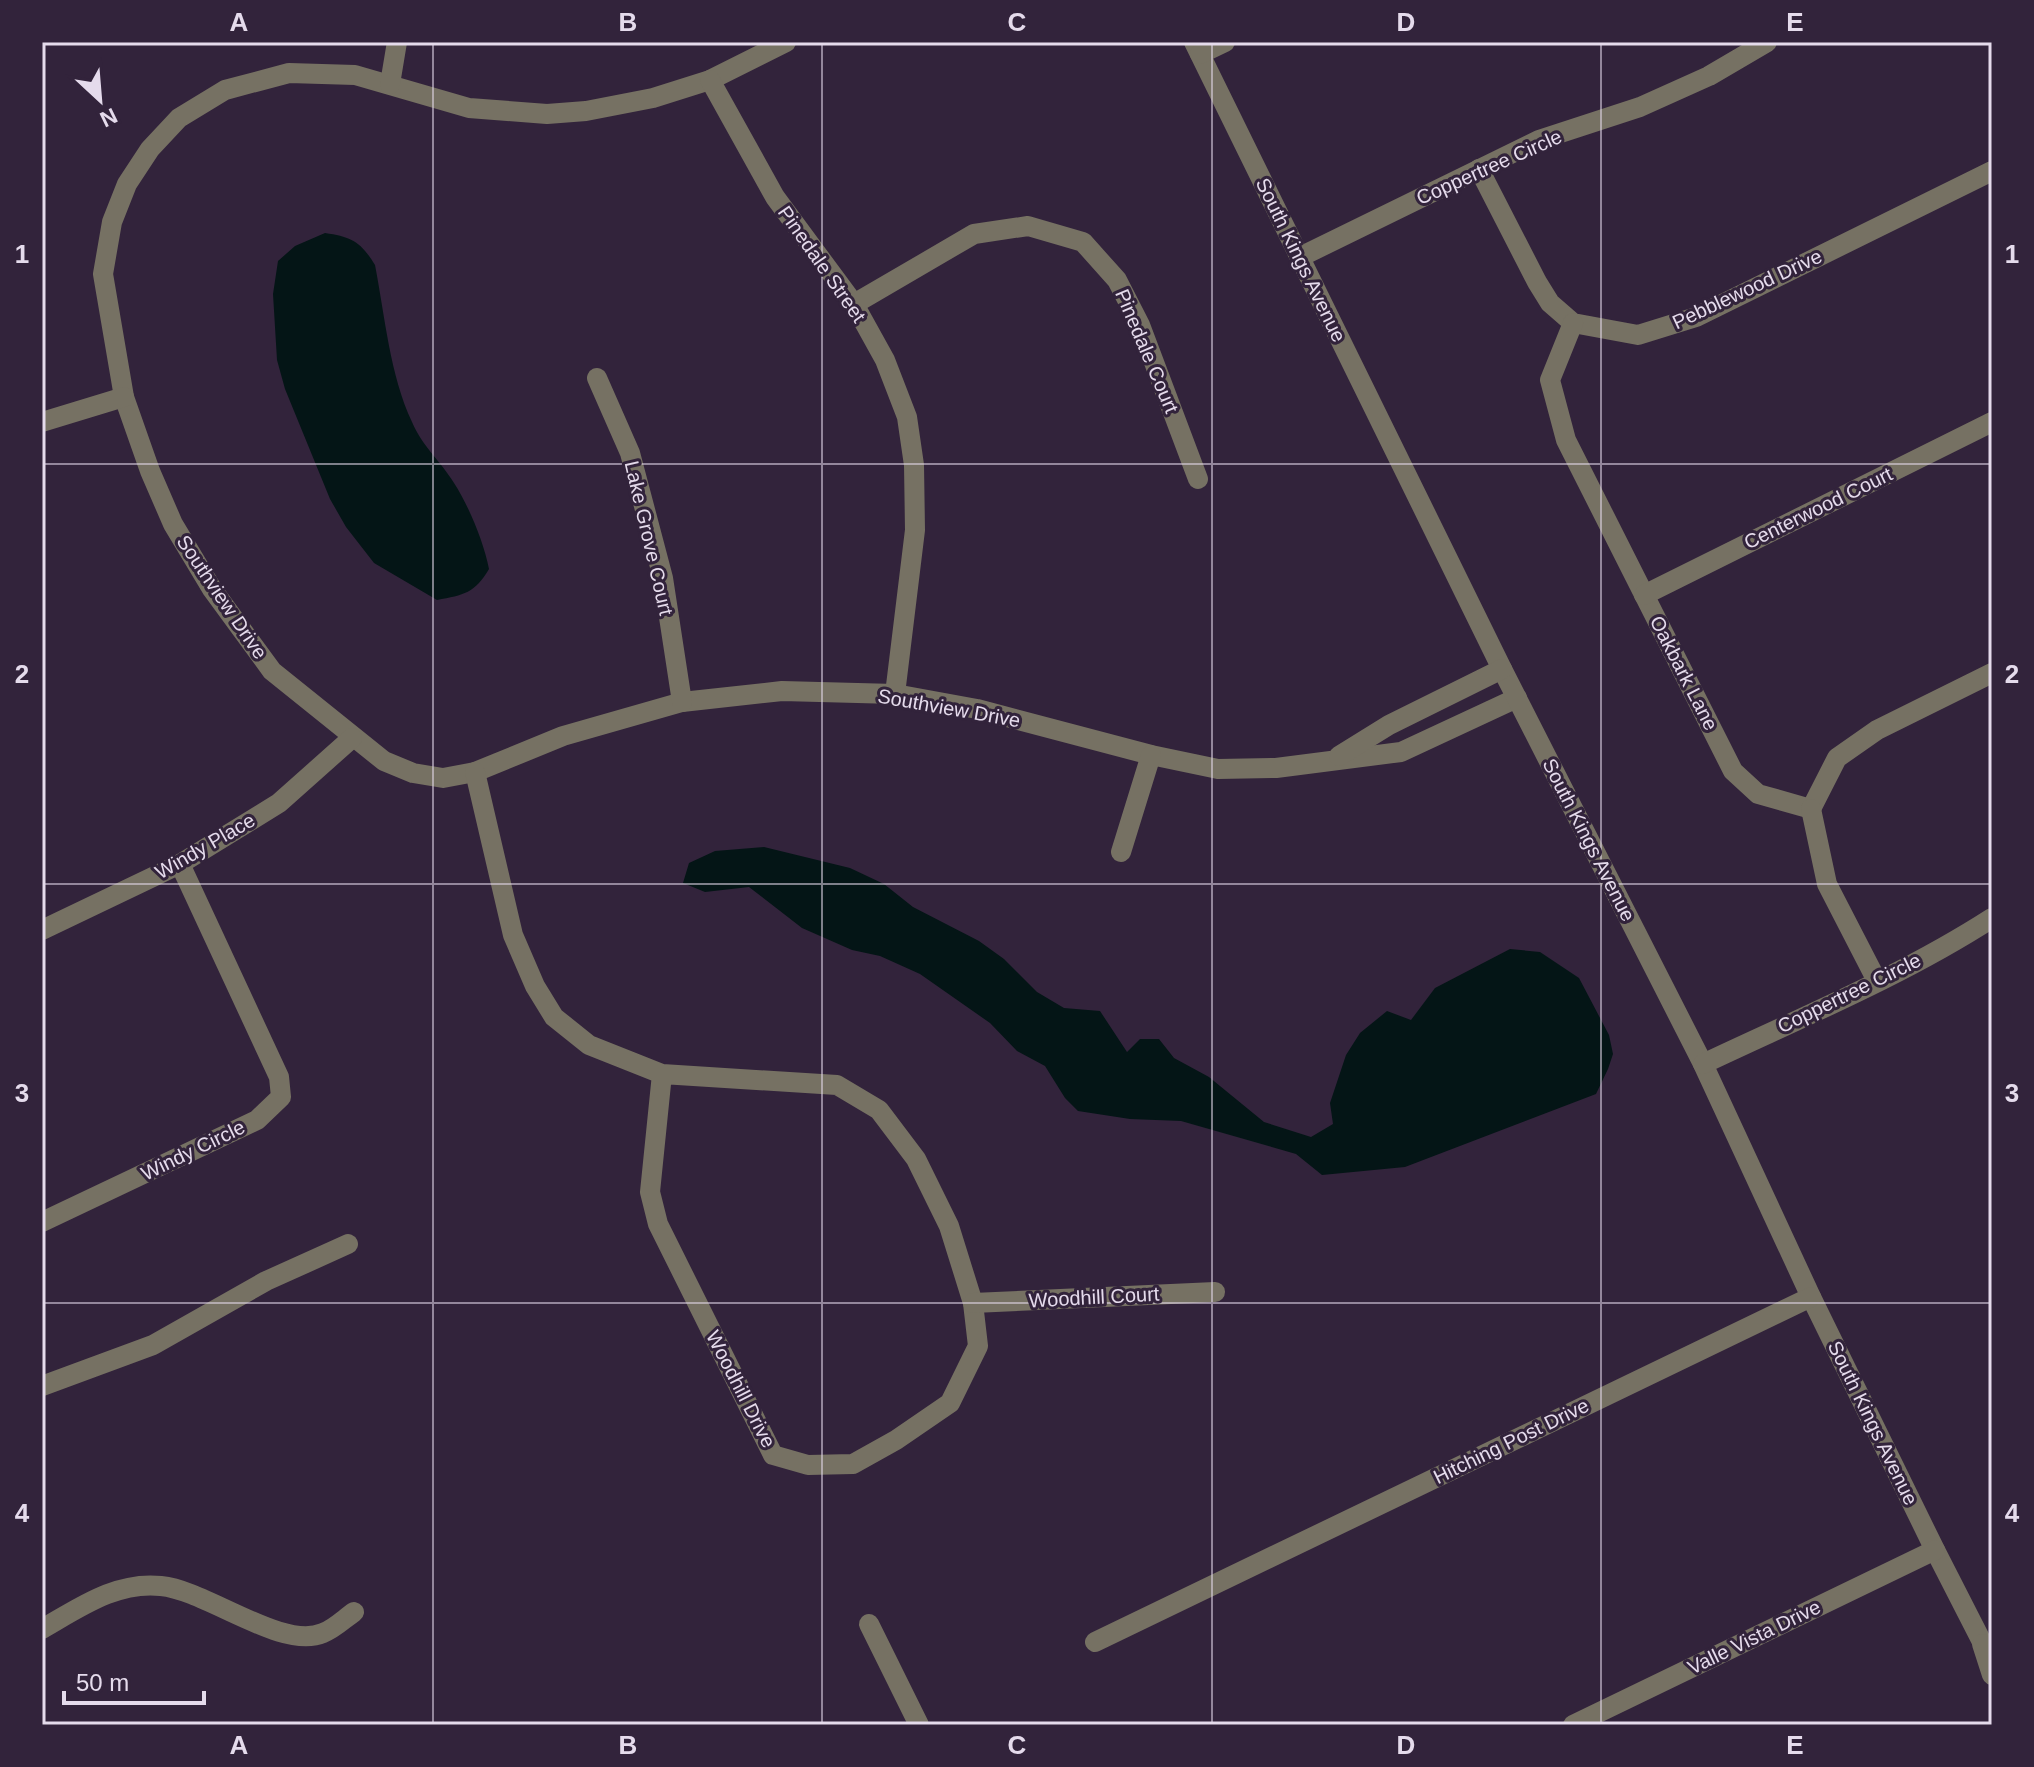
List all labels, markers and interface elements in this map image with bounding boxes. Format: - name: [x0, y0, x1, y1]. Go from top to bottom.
- text: A: [230, 7, 249, 37]
- text: B: [619, 7, 637, 37]
- text: C: [1008, 7, 1027, 37]
- text: D: [1397, 7, 1415, 37]
- text: E: [1786, 7, 1804, 37]
- north arrow: [60, 60, 140, 140]
- text: N: [96, 103, 121, 132]
- street label: Coppertree Circle: [1413, 125, 1565, 209]
- street label: South Kings Avenue: [1252, 174, 1350, 346]
- street label: Pinedale Street: [774, 202, 870, 327]
- text: 1: [15, 239, 29, 269]
- text: 1: [2005, 239, 2019, 269]
- street label: Pebblewood Drive: [1669, 245, 1825, 333]
- street label: Pinedale Court: [1111, 286, 1183, 417]
- street label: Lake Grove Court: [621, 459, 678, 618]
- street label: Centerwood Court: [1740, 462, 1896, 553]
- street label: Southview Drive: [172, 531, 272, 663]
- street label: Oakbark Lane: [1646, 612, 1722, 734]
- text: 2: [15, 659, 29, 689]
- text: 2: [2005, 659, 2019, 689]
- street label: Southview Drive: [876, 685, 1022, 731]
- street label: South Kings Avenue: [1538, 755, 1640, 925]
- street label: Windy Place: [151, 809, 259, 883]
- street label: Coppertree Circle: [1774, 949, 1924, 1037]
- text: 3: [15, 1078, 29, 1108]
- text: 3: [2005, 1078, 2019, 1108]
- street label: Windy Circle: [138, 1116, 248, 1184]
- street label: Woodhill Court: [1028, 1283, 1160, 1311]
- street label: Woodhill Drive: [702, 1327, 780, 1451]
- street label: South Kings Avenue: [1824, 1337, 1922, 1509]
- street label: Hitching Post Drive: [1430, 1394, 1592, 1488]
- text: 4: [15, 1498, 30, 1528]
- text: 4: [2005, 1498, 2020, 1528]
- street label: Valle Vista Drive: [1684, 1595, 1824, 1679]
- scale bar: [64, 1655, 204, 1705]
- text: 50 m: [76, 1669, 129, 1696]
- text: A: [230, 1730, 249, 1760]
- text: B: [619, 1730, 637, 1760]
- text: C: [1008, 1730, 1027, 1760]
- text: D: [1397, 1730, 1415, 1760]
- text: E: [1786, 1730, 1804, 1760]

